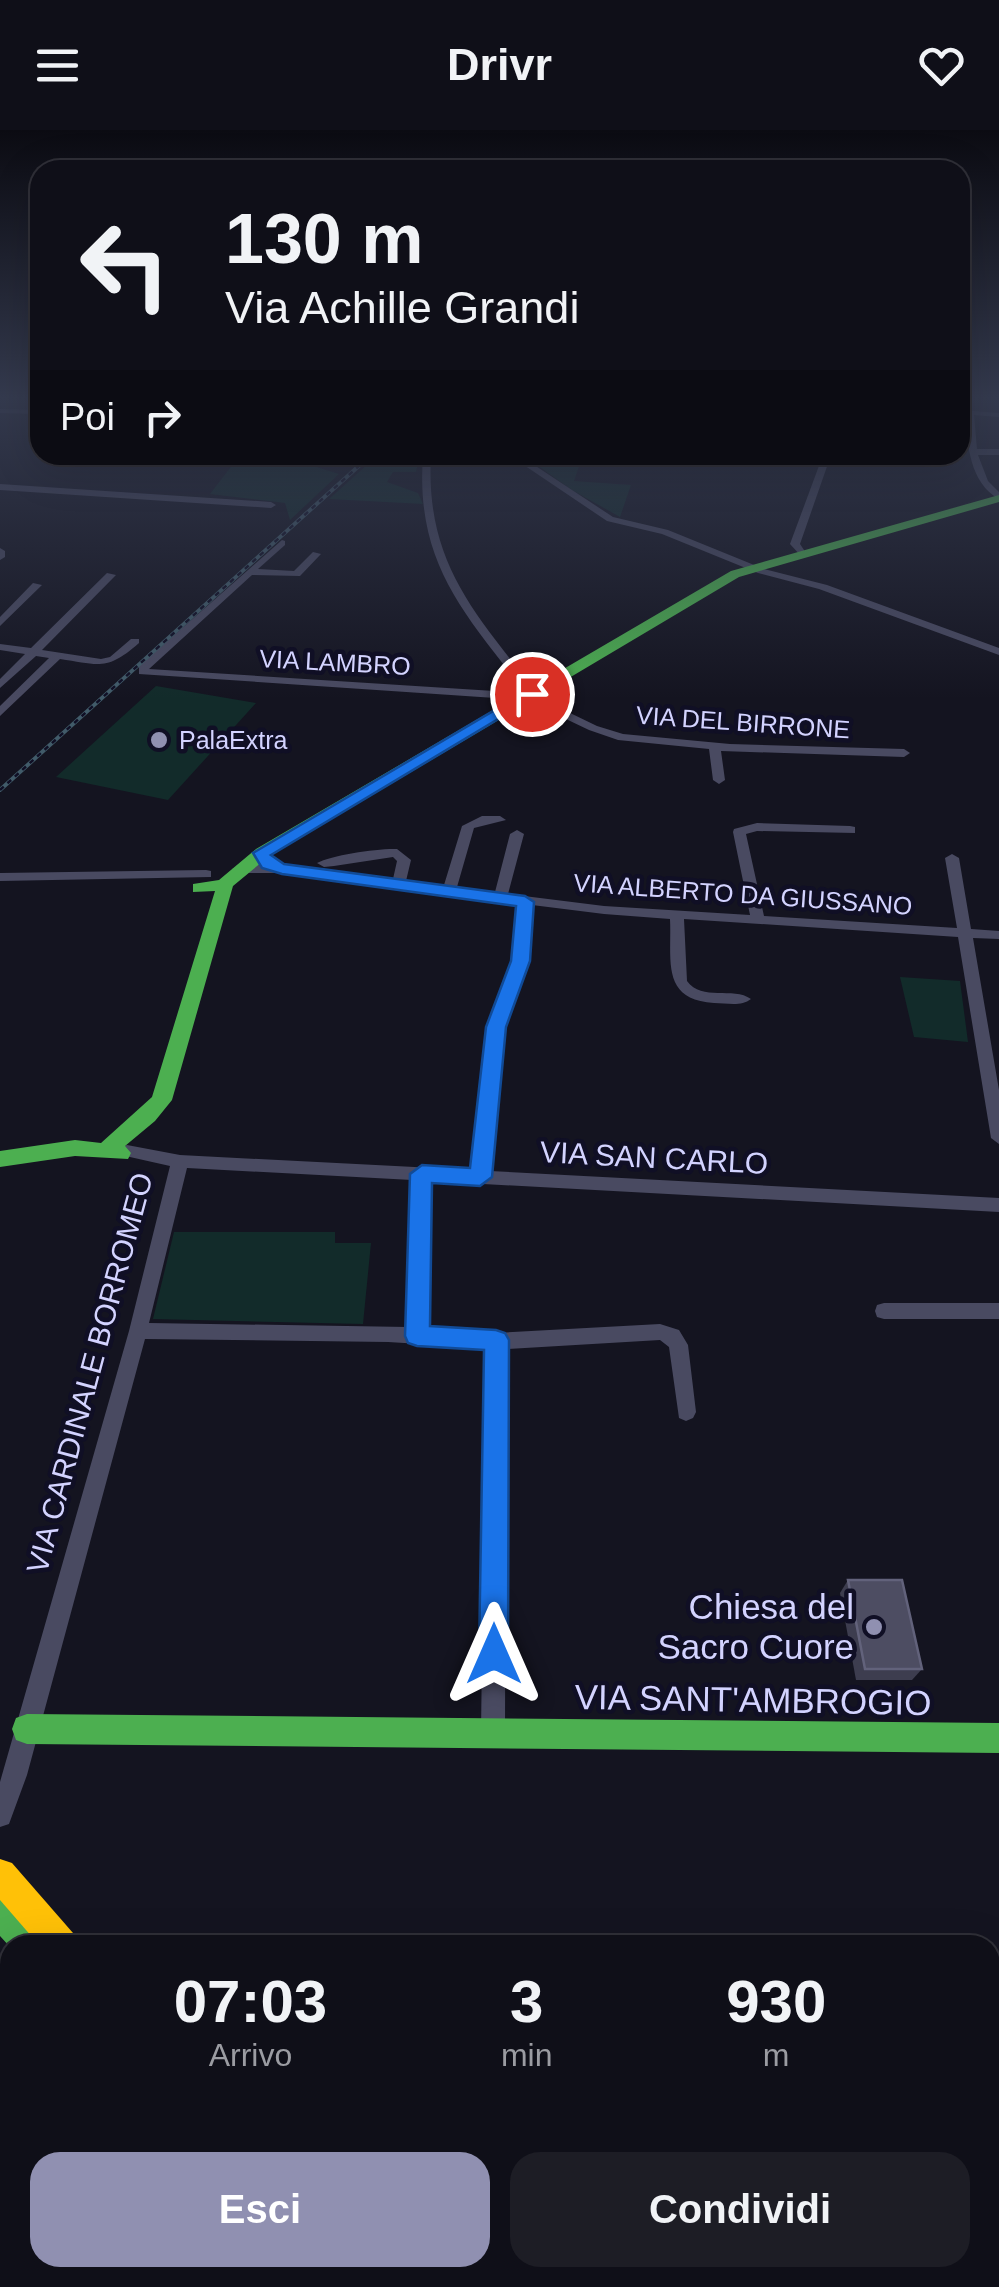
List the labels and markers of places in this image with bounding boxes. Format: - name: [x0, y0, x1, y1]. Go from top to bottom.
- pin: [490, 652, 575, 737]
- place label: PalaExtra: [179, 726, 287, 754]
- marker: PalaExtra: [148, 729, 170, 751]
- place label: Chiesa del Sacro Cuore: [658, 1587, 854, 1666]
- marker: Chiesa del Sacro Cuore: [863, 1616, 885, 1638]

